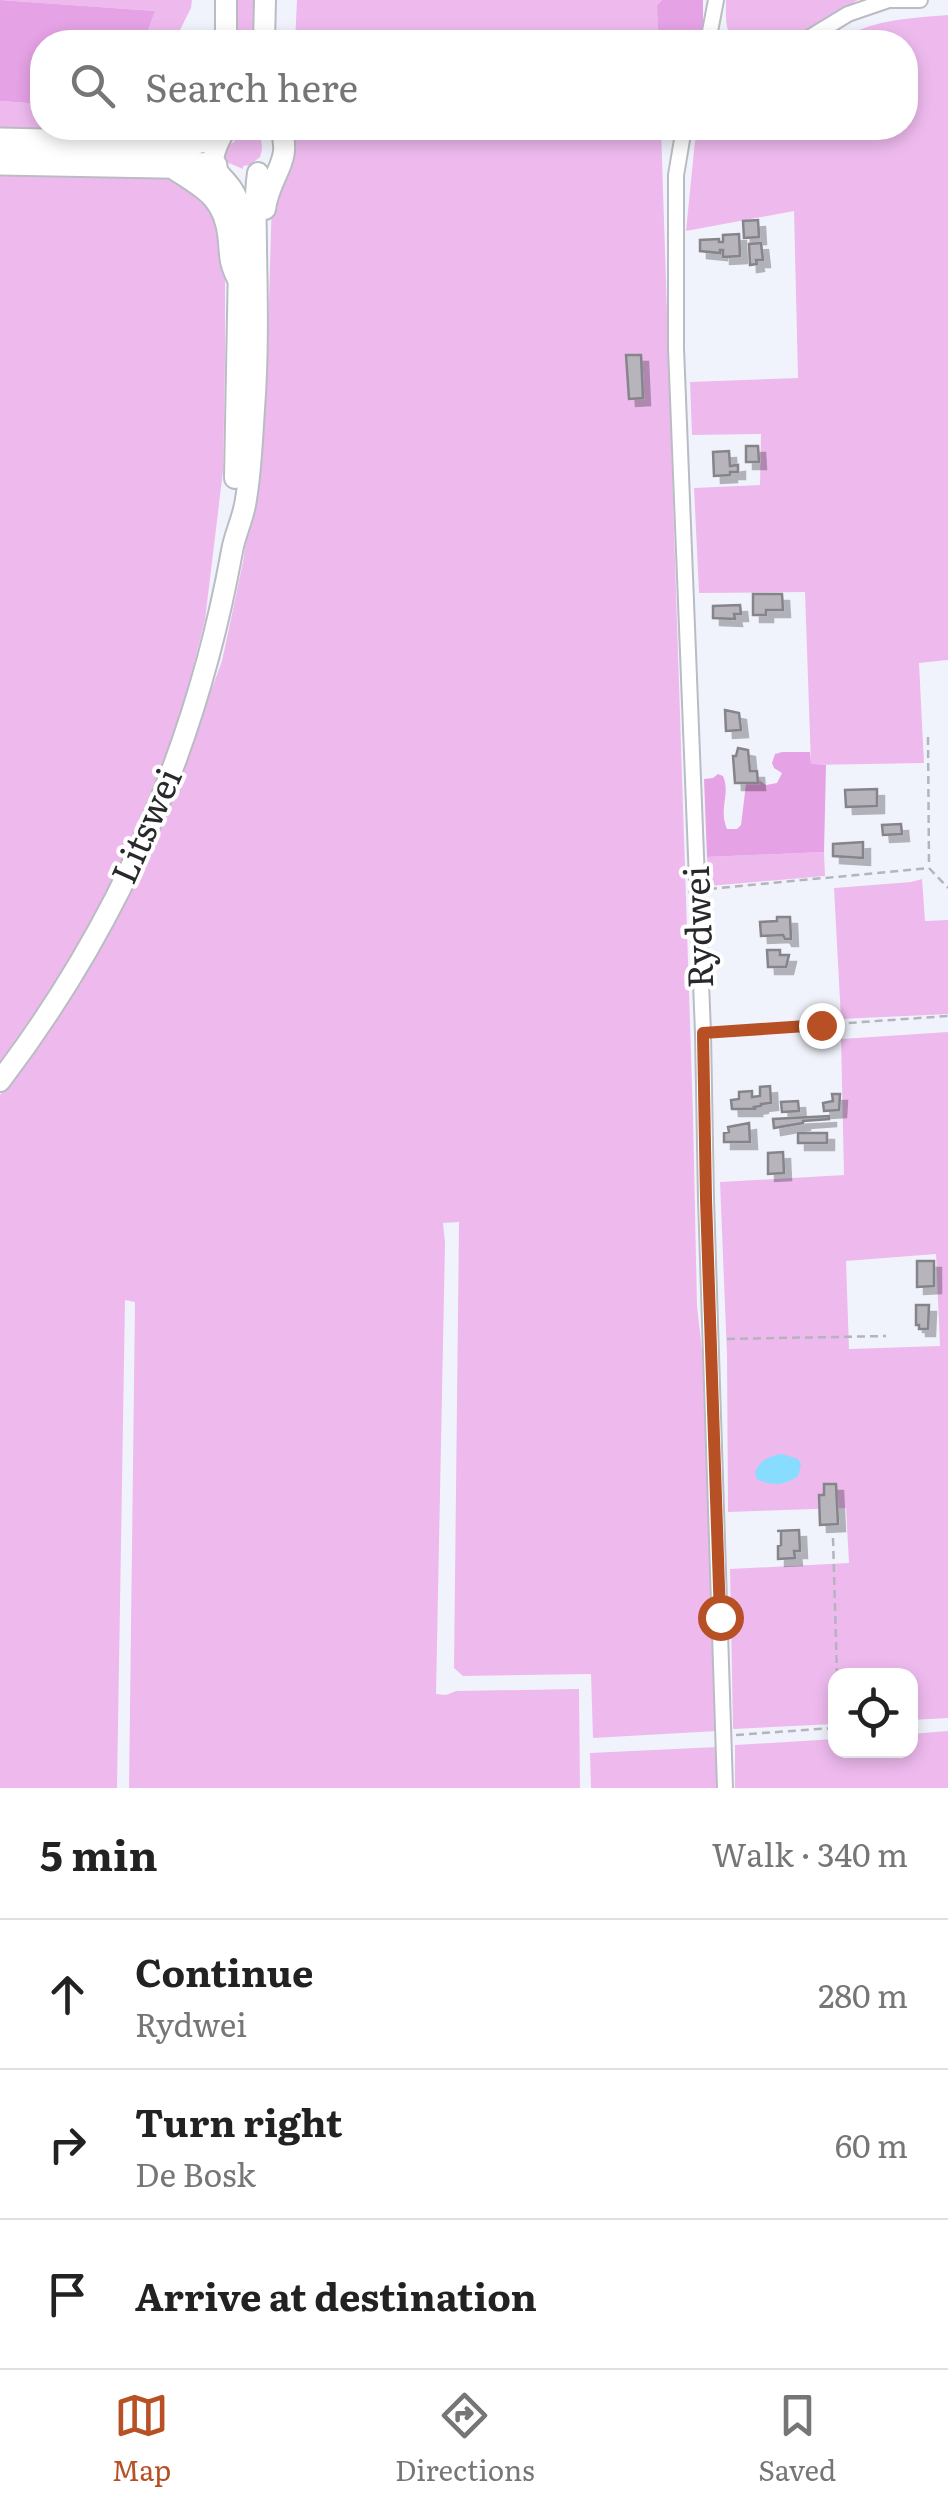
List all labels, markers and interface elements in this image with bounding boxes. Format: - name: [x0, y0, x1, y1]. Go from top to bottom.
- search box: [30, 30, 918, 140]
- text: Search here: [145, 57, 358, 114]
- icon: search: [65, 58, 120, 113]
- street label: Litswei: [96, 759, 193, 891]
- street label: Rydwei: [668, 865, 724, 989]
- route end: [799, 1003, 845, 1049]
- route start: [698, 1595, 744, 1641]
- map controls: [828, 1668, 918, 1758]
- button: locate: [828, 1668, 918, 1758]
- text: 5 min: [40, 1822, 158, 1884]
- text: Walk · 340 m: [712, 1829, 908, 1877]
- text: Continue: [135, 1942, 313, 1999]
- icon: ahead: [40, 1967, 95, 2022]
- text: 280 m: [818, 1970, 908, 2018]
- text: Rydwei: [135, 1999, 247, 2047]
- text: Turn right: [135, 2092, 342, 2149]
- icon: right: [40, 2117, 95, 2172]
- text: 60 m: [835, 2120, 908, 2168]
- text: De Bosk: [135, 2149, 256, 2197]
- text: Arrive at destination: [135, 2266, 537, 2323]
- icon: arrive: [40, 2267, 95, 2322]
- tab: Map: [112, 2388, 171, 2490]
- tab: Directions: [395, 2388, 535, 2490]
- tab: Saved: [758, 2388, 836, 2490]

